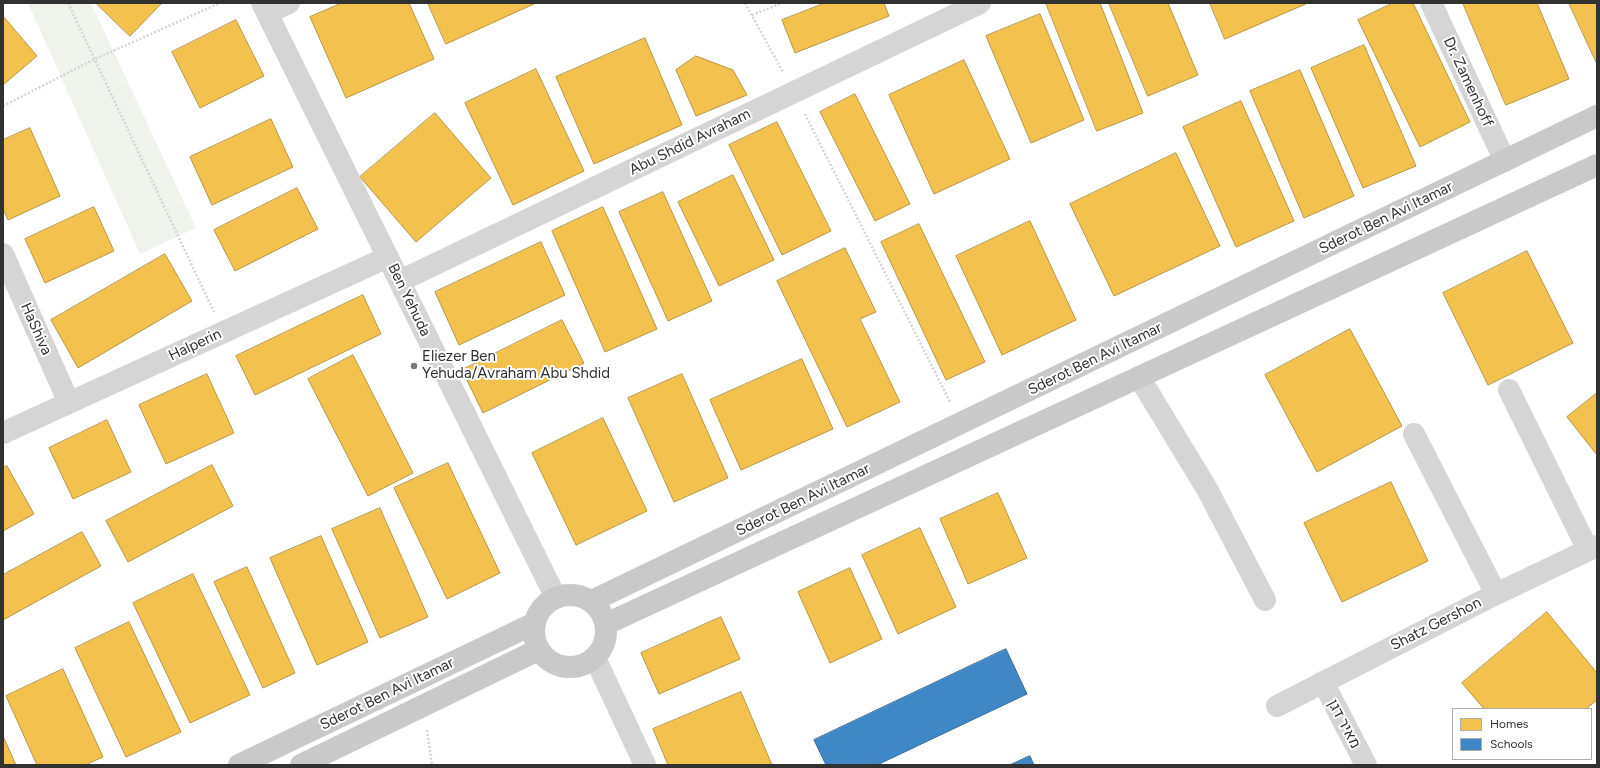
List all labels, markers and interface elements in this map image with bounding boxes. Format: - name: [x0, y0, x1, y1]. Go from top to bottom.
- street label: Dr. Zamenhoff: [1439, 34, 1497, 130]
- street label: Abu Shdid Avraham: [626, 105, 754, 179]
- street label: Sderot Ben Avi Itamar: [1316, 178, 1456, 258]
- street label: Ben Yehuda: [384, 261, 434, 339]
- street label: HaShiva: [17, 300, 55, 358]
- street label: Sderot Ben Avi Itamar: [1025, 319, 1165, 399]
- street label: Halperin: [166, 325, 224, 365]
- place label: Eliezer Ben Yehuda/Avraham Abu Shdid: [422, 348, 610, 383]
- marker: Eliezer Ben Yehuda/Avraham Abu Shdid: [409, 361, 419, 371]
- street label: Sderot Ben Avi Itamar: [733, 460, 873, 540]
- street label: Shatz Gershon: [1388, 593, 1484, 655]
- street label: Sderot Ben Avi Itamar: [317, 654, 457, 734]
- street label: מאיר דגן: [1324, 697, 1364, 751]
- legend: [1452, 708, 1592, 760]
- text: Homes: [1490, 717, 1528, 731]
- text: Schools: [1490, 737, 1533, 751]

